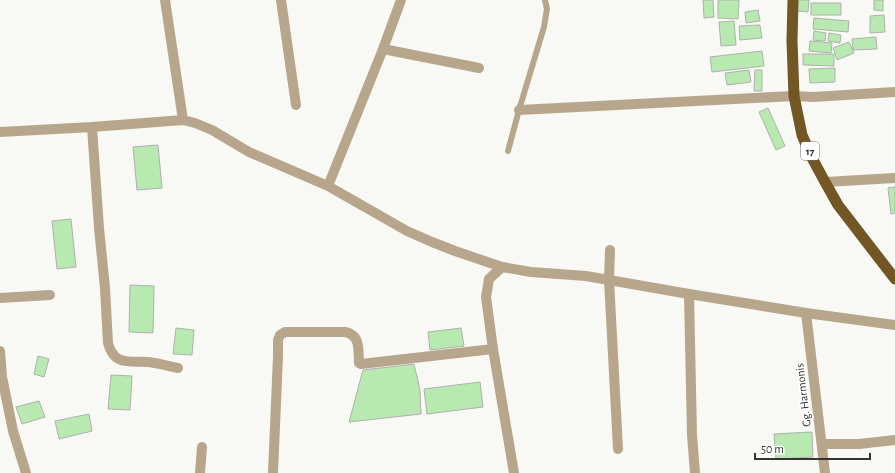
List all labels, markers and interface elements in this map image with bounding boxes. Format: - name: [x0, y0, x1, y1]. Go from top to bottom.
- road number: 17: [801, 142, 819, 160]
- street label: Gg. Harmonis: [793, 363, 813, 427]
- scale bar: [755, 435, 870, 461]
- text: 50 m: [761, 443, 784, 455]

